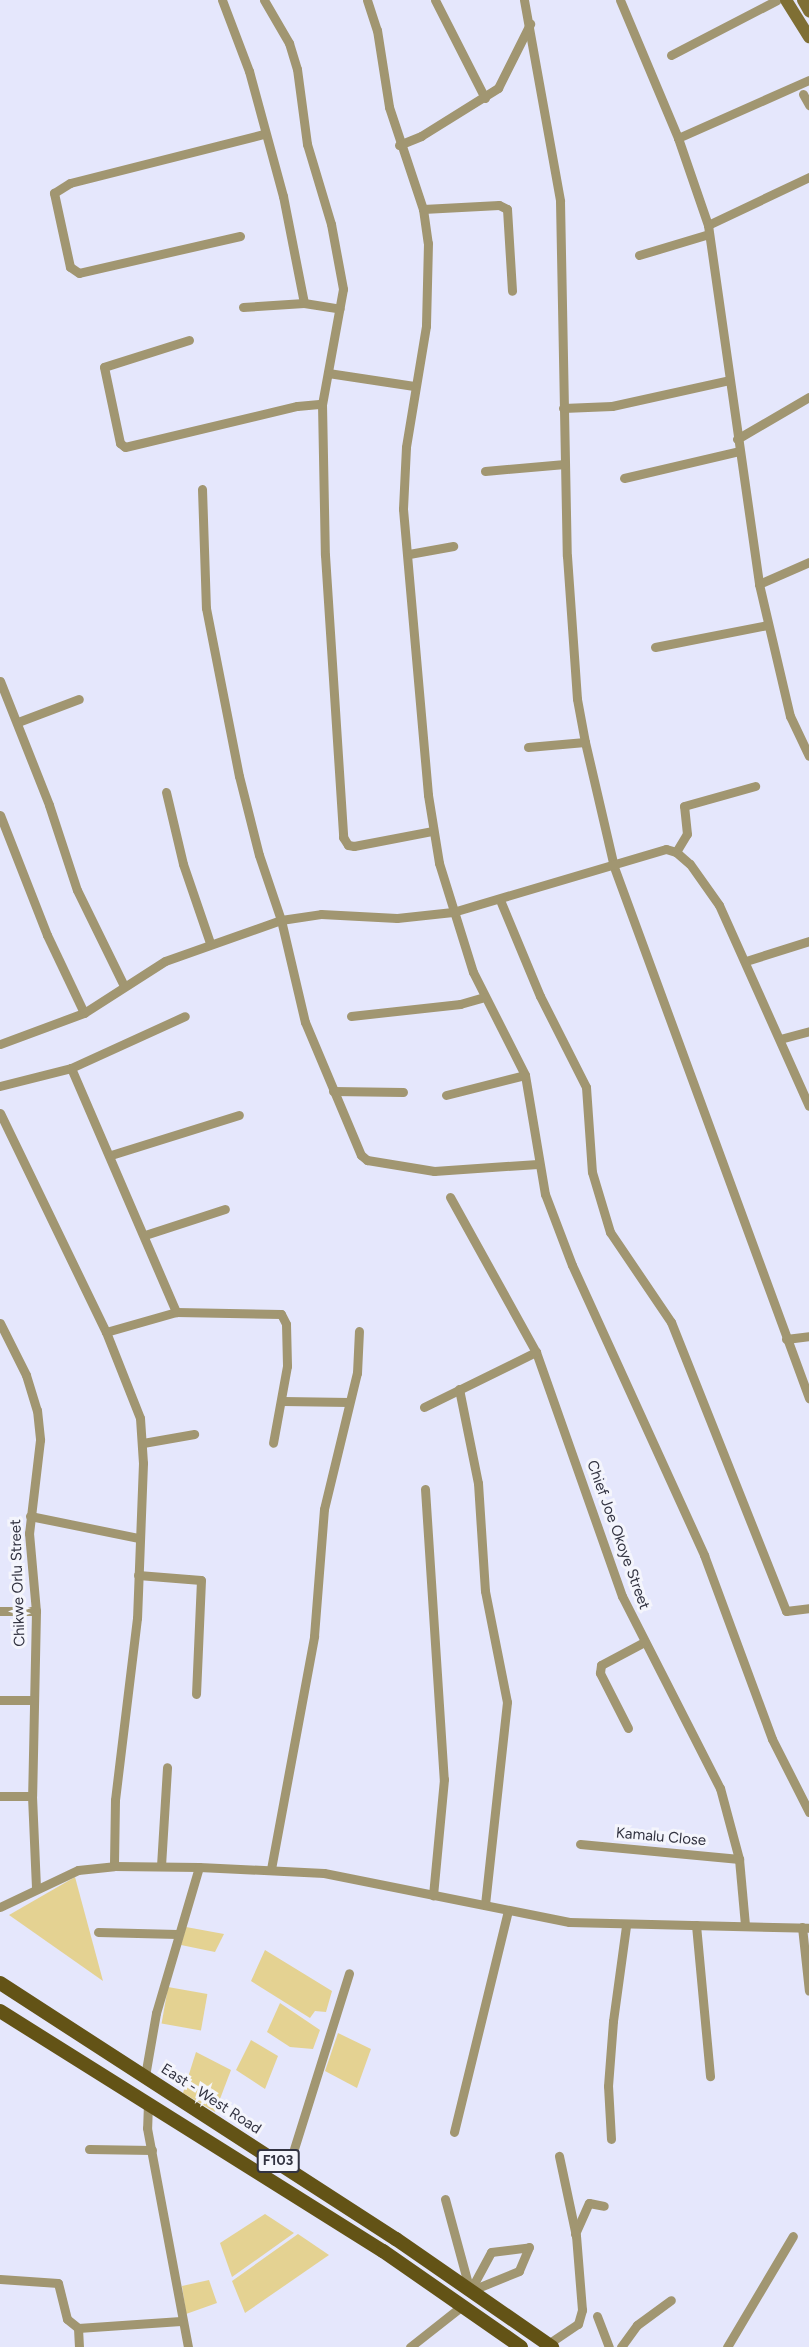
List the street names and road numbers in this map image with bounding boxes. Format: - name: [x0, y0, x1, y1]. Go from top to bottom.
- street label: Chief Joe Okoye Street: [583, 1458, 653, 1612]
- street label: Chikwe Orlu Street: [7, 1519, 29, 1647]
- street label: Kamalu Close: [615, 1824, 707, 1850]
- street label: East - West Road: [158, 2060, 264, 2138]
- road number: F103: [256, 2150, 300, 2172]

